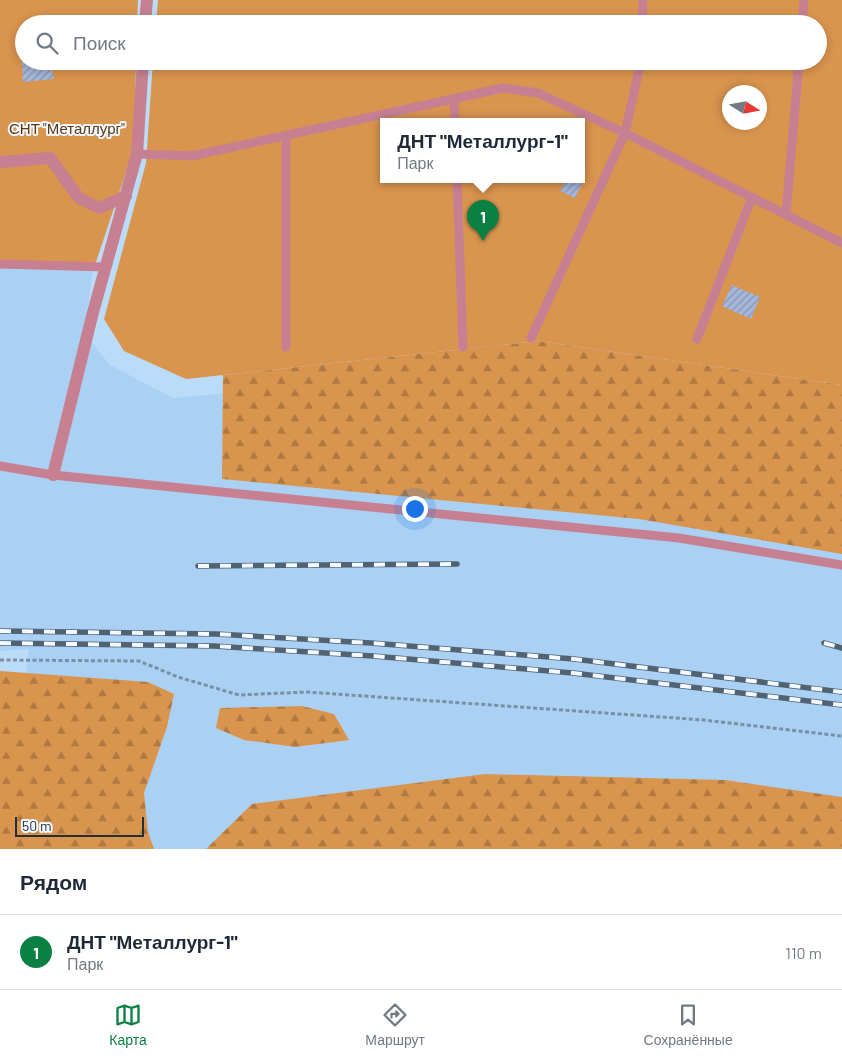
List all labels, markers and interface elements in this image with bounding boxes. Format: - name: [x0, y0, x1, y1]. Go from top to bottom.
- search box: [15, 15, 827, 70]
- icon: search: [33, 29, 61, 57]
- text: Поиск: [73, 31, 126, 54]
- north arrow: [722, 85, 767, 130]
- popup: [380, 118, 585, 183]
- park label: СНТ "Металлург": [9, 119, 125, 137]
- text: ДНТ "Металлург-1": [397, 129, 568, 152]
- text: Парк: [397, 153, 434, 172]
- pin: 1: [467, 200, 499, 241]
- your location: [402, 496, 428, 522]
- scale bar: [15, 814, 144, 837]
- text: 50 m: [22, 817, 51, 834]
- text: Рядом: [20, 869, 87, 894]
- text: ДНТ "Металлург-1": [67, 930, 238, 953]
- text: 1: [33, 943, 39, 962]
- text: 110 m: [785, 943, 822, 962]
- text: Парк: [67, 954, 103, 973]
- tab: Карта: [109, 1001, 147, 1048]
- tab: Маршрут: [365, 1001, 425, 1048]
- tab: Сохранённые: [644, 1001, 733, 1048]

